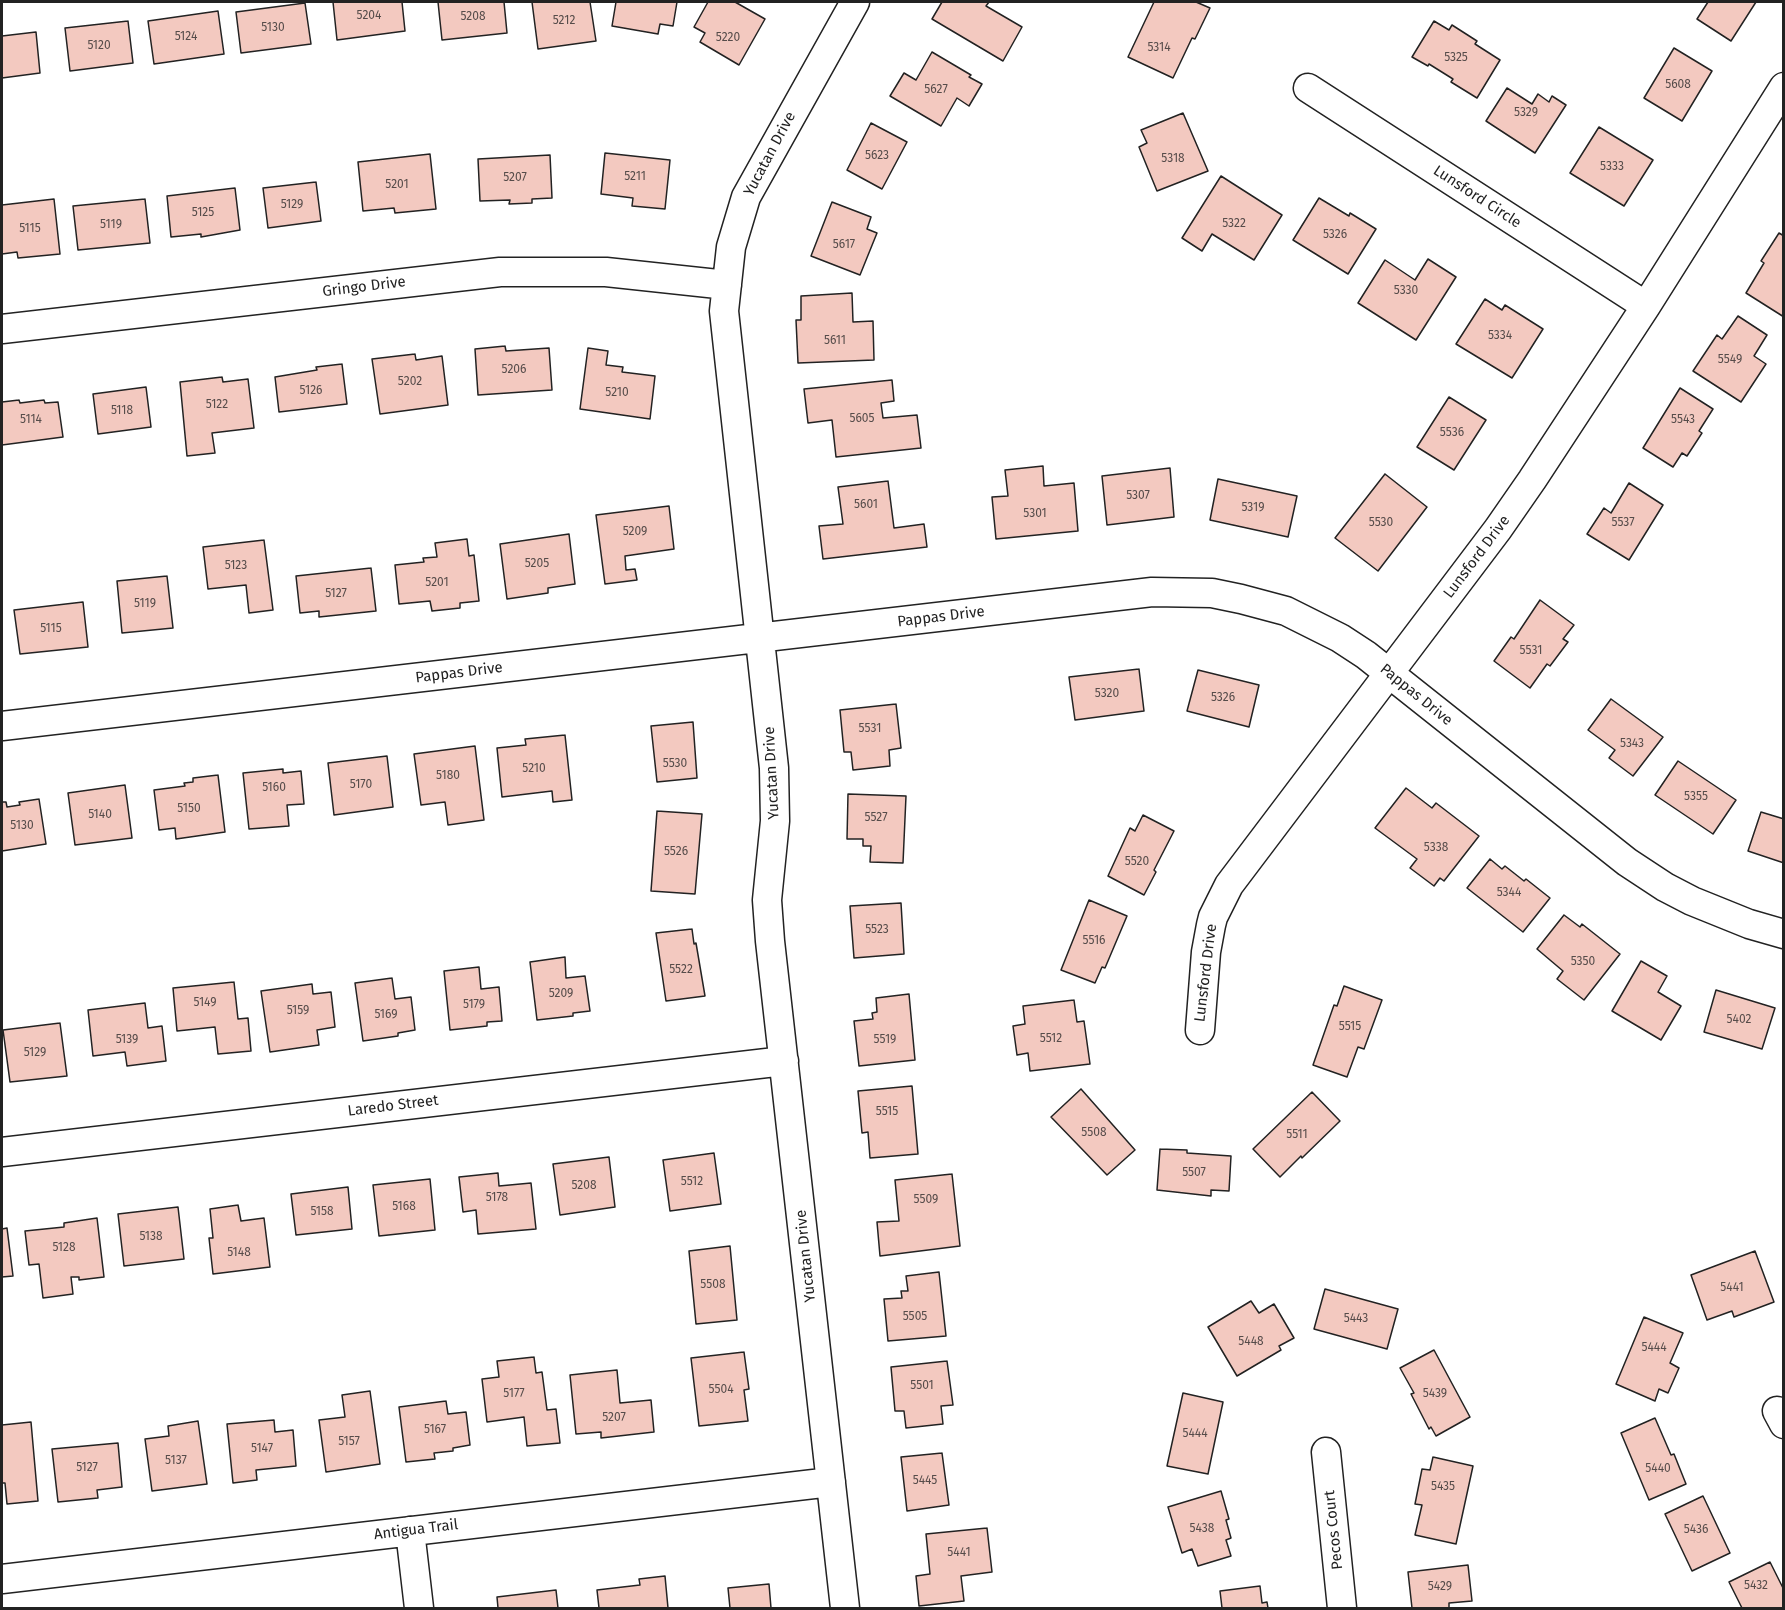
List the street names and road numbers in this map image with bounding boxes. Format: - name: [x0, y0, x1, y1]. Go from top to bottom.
- street label: Yucatan Drive: [740, 109, 800, 199]
- street label: Lunsford Circle: [1430, 162, 1524, 232]
- street label: Gringo Drive: [321, 273, 407, 301]
- street label: Lunsford Drive: [1440, 512, 1514, 602]
- street label: Pappas Drive: [896, 603, 986, 631]
- street label: Pappas Drive: [414, 659, 504, 687]
- street label: Pappas Drive: [1376, 660, 1456, 730]
- street label: Yucatan Drive: [761, 726, 783, 820]
- street label: Lunsford Drive: [1191, 923, 1221, 1023]
- street label: Laredo Street: [347, 1091, 439, 1121]
- street label: Yucatan Drive: [792, 1209, 820, 1303]
- street label: Pecos Court: [1321, 1489, 1347, 1571]
- street label: Antigua Trail: [373, 1516, 459, 1544]

